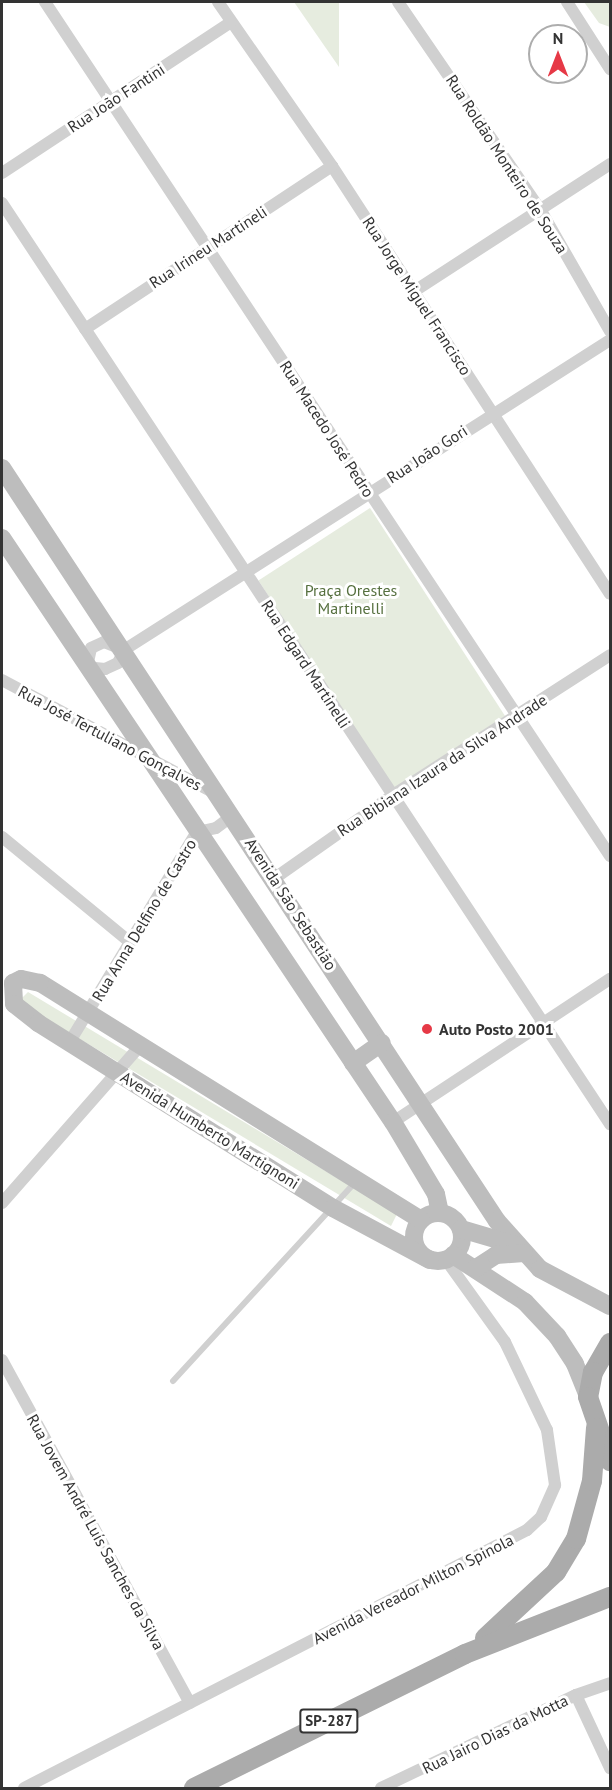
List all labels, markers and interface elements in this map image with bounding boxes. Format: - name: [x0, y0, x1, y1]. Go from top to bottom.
- north arrow: [528, 24, 588, 84]
- text: N: [553, 28, 563, 48]
- street label: Rua João Fantini: [64, 59, 168, 137]
- street label: Rua Roldão Monteiro de Souza: [442, 71, 572, 257]
- street label: Rua Irineu Martineli: [146, 202, 270, 292]
- street label: Rua Jorge Miguel Francisco: [359, 213, 475, 379]
- street label: Rua Macedo José Pedro: [276, 357, 378, 501]
- street label: Rua João Gori: [383, 421, 471, 487]
- park label: Praça Orestes Martinelli: [305, 580, 397, 618]
- street label: Rua Edgard Martinelli: [257, 596, 355, 732]
- street label: Rua José Tertuliano Gonçalves: [15, 681, 205, 795]
- street label: Rua Bibiana Izaura da Silva Andrade: [333, 690, 551, 840]
- street label: Avenida São Sebastião: [241, 834, 341, 974]
- street label: Rua Anna Delfino de Castro: [88, 835, 200, 1005]
- place label: Auto Posto 2001: [439, 1019, 554, 1039]
- marker: Auto Posto 2001: [420, 1022, 434, 1036]
- street label: Avenida Humberto Martignoni: [117, 1067, 303, 1193]
- street label: Rua Jovem André Luís Sanches da Silva: [23, 1411, 169, 1653]
- street label: Avenida Vereador Milton Spinola: [309, 1530, 517, 1648]
- street label: Rua Jairo Dias da Motta: [419, 1690, 571, 1778]
- road number: SP-287: [299, 1709, 359, 1733]

